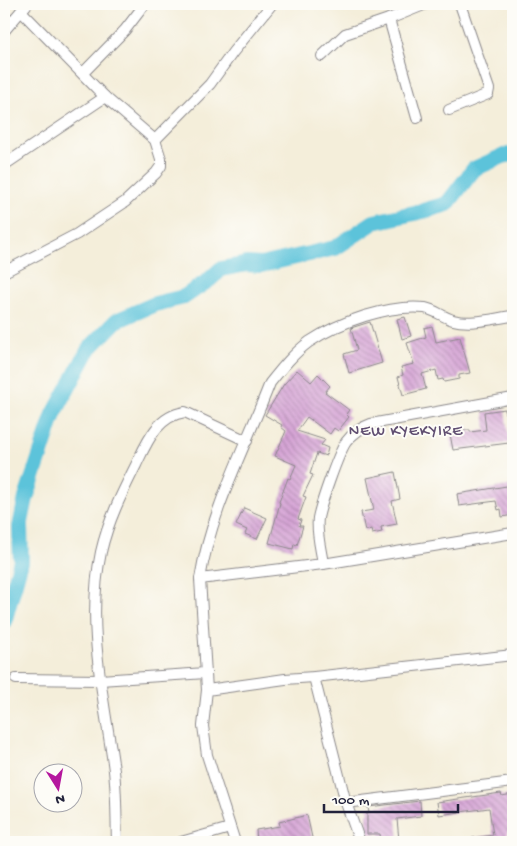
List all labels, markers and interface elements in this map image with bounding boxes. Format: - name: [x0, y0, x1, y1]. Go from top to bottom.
- district label: NEW KYEKYIRE: [349, 423, 463, 442]
- north arrow: [32, 764, 82, 814]
- scale bar: [324, 781, 458, 813]
- text: N: [54, 789, 66, 808]
- text: 100 m: [331, 792, 370, 810]

